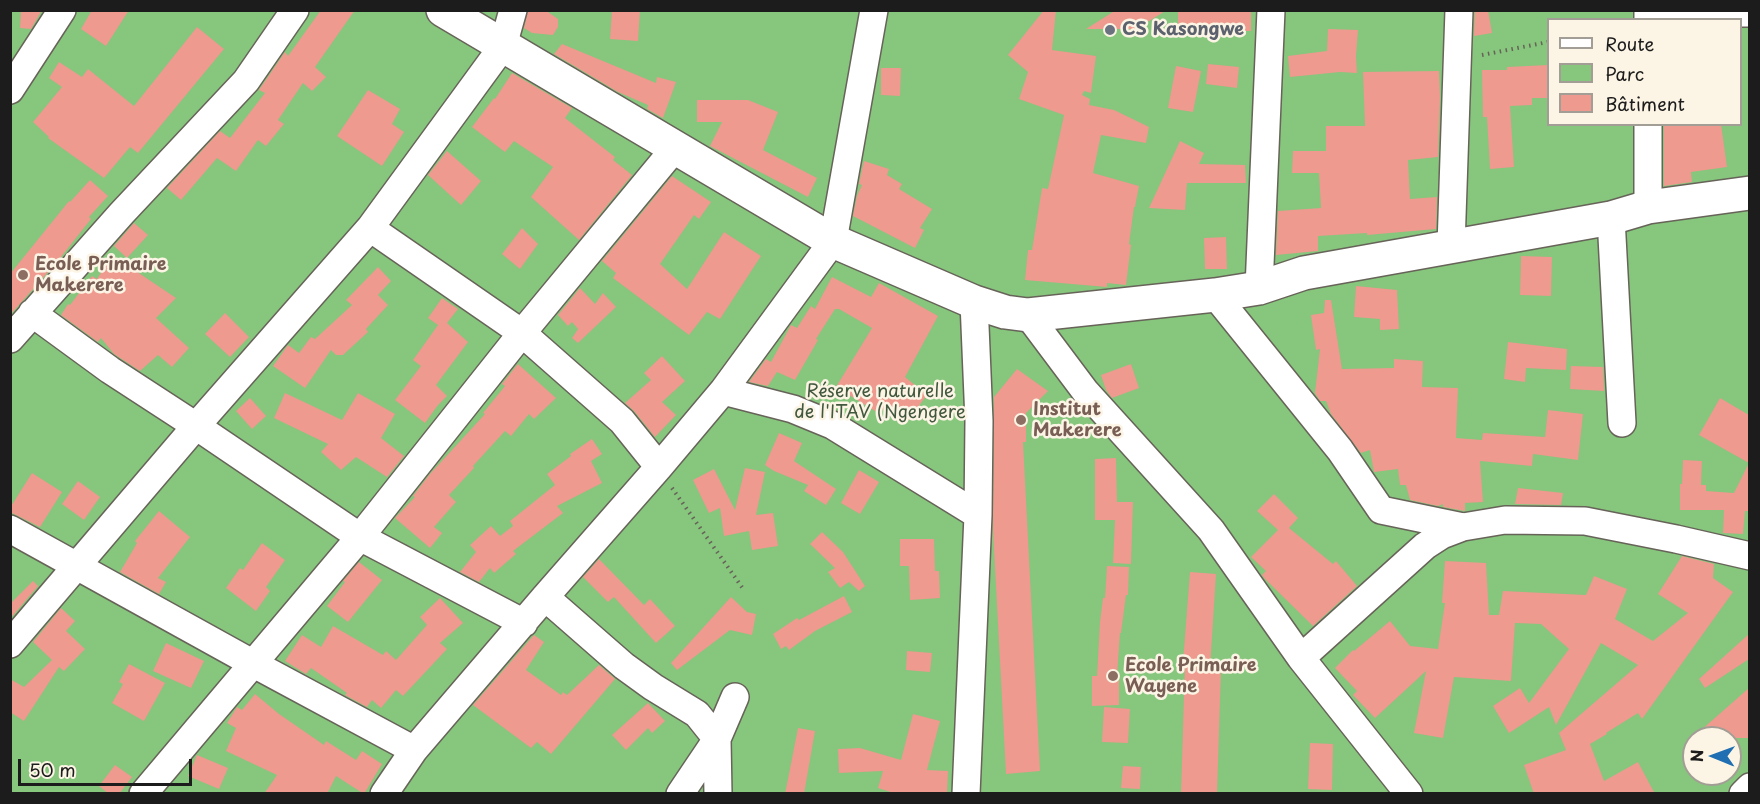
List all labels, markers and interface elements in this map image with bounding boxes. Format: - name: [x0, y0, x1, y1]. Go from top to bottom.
- legend: [1547, 18, 1742, 126]
- place label: CS Kasongwe: [1122, 19, 1244, 41]
- marker: CS Kasongwe: [1103, 23, 1117, 37]
- text: Route: [1605, 30, 1654, 57]
- text: Parc: [1605, 60, 1644, 87]
- text: Bâtiment: [1605, 90, 1685, 117]
- place label: Ecole Primaire Makerere: [35, 254, 167, 296]
- marker: Ecole Primaire Makerere: [16, 268, 30, 282]
- park label: Réserve naturelle de l'ITAV (Ngengere: [794, 381, 966, 424]
- place label: Institut Makerere: [1033, 399, 1122, 442]
- marker: Institut Makerere: [1014, 413, 1028, 427]
- place label: Ecole Primaire Wayene: [1125, 655, 1257, 698]
- marker: Ecole Primaire Wayene: [1106, 669, 1120, 683]
- north arrow: [1682, 726, 1742, 786]
- scale bar: [21, 747, 195, 785]
- text: N: [1684, 749, 1708, 762]
- text: 50 m: [29, 756, 76, 783]

